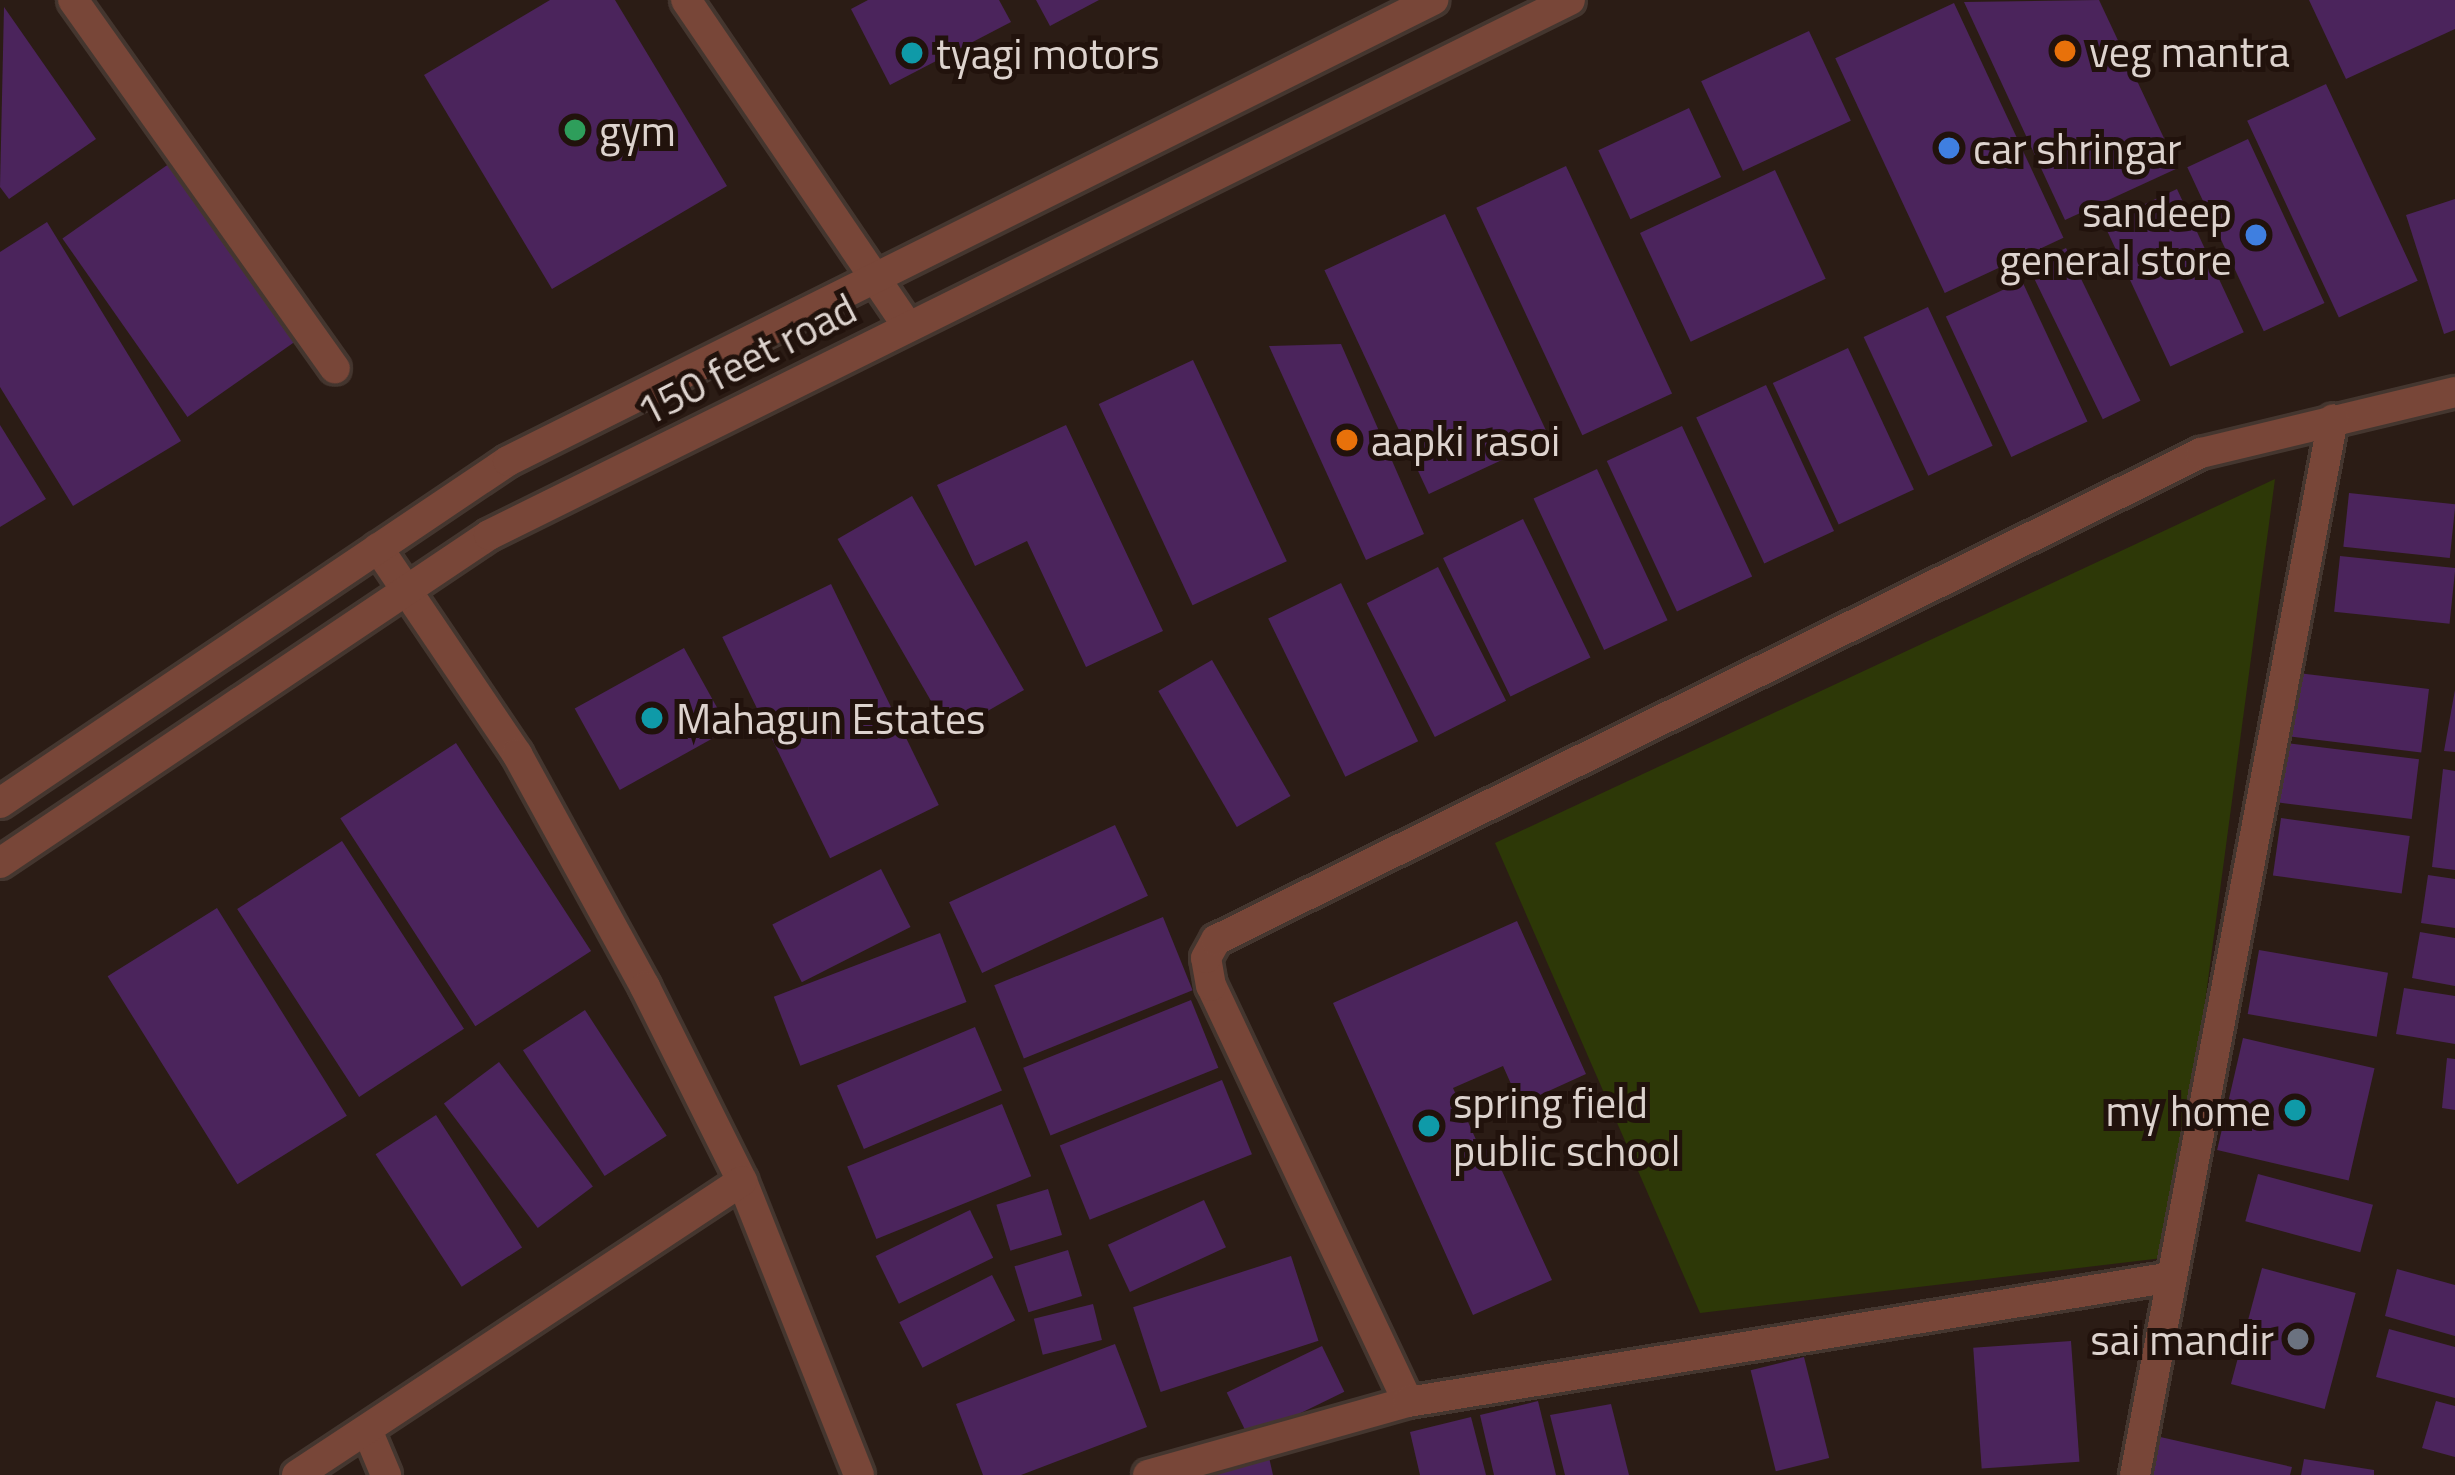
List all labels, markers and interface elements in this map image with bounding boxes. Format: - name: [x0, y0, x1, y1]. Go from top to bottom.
- place label: veg mantra: [2089, 26, 2290, 76]
- place label: tyagi motors: [936, 28, 1160, 78]
- marker: veg mantra: [2052, 38, 2078, 64]
- marker: tyagi motors: [899, 40, 925, 66]
- place label: gym: [599, 105, 676, 155]
- marker: gym: [562, 117, 588, 143]
- place label: car shringar: [1973, 123, 2182, 173]
- marker: car shringar: [1936, 135, 1962, 161]
- place label: sandeep general store: [1999, 186, 2232, 284]
- marker: sandeep general store: [2243, 222, 2269, 248]
- street label: 150 feet road: [628, 282, 864, 436]
- place label: aapki rasoi: [1371, 415, 1560, 465]
- marker: aapki rasoi: [1334, 427, 1360, 453]
- place label: Mahagun Estates: [676, 693, 986, 743]
- marker: Mahagun Estates: [639, 705, 665, 731]
- place label: spring field public school: [1453, 1077, 1680, 1176]
- place label: my home: [2106, 1085, 2271, 1135]
- marker: my home: [2282, 1097, 2308, 1123]
- marker: spring field public school: [1416, 1113, 1442, 1139]
- place label: sai mandir: [2090, 1314, 2274, 1364]
- marker: sai mandir: [2285, 1326, 2311, 1352]

